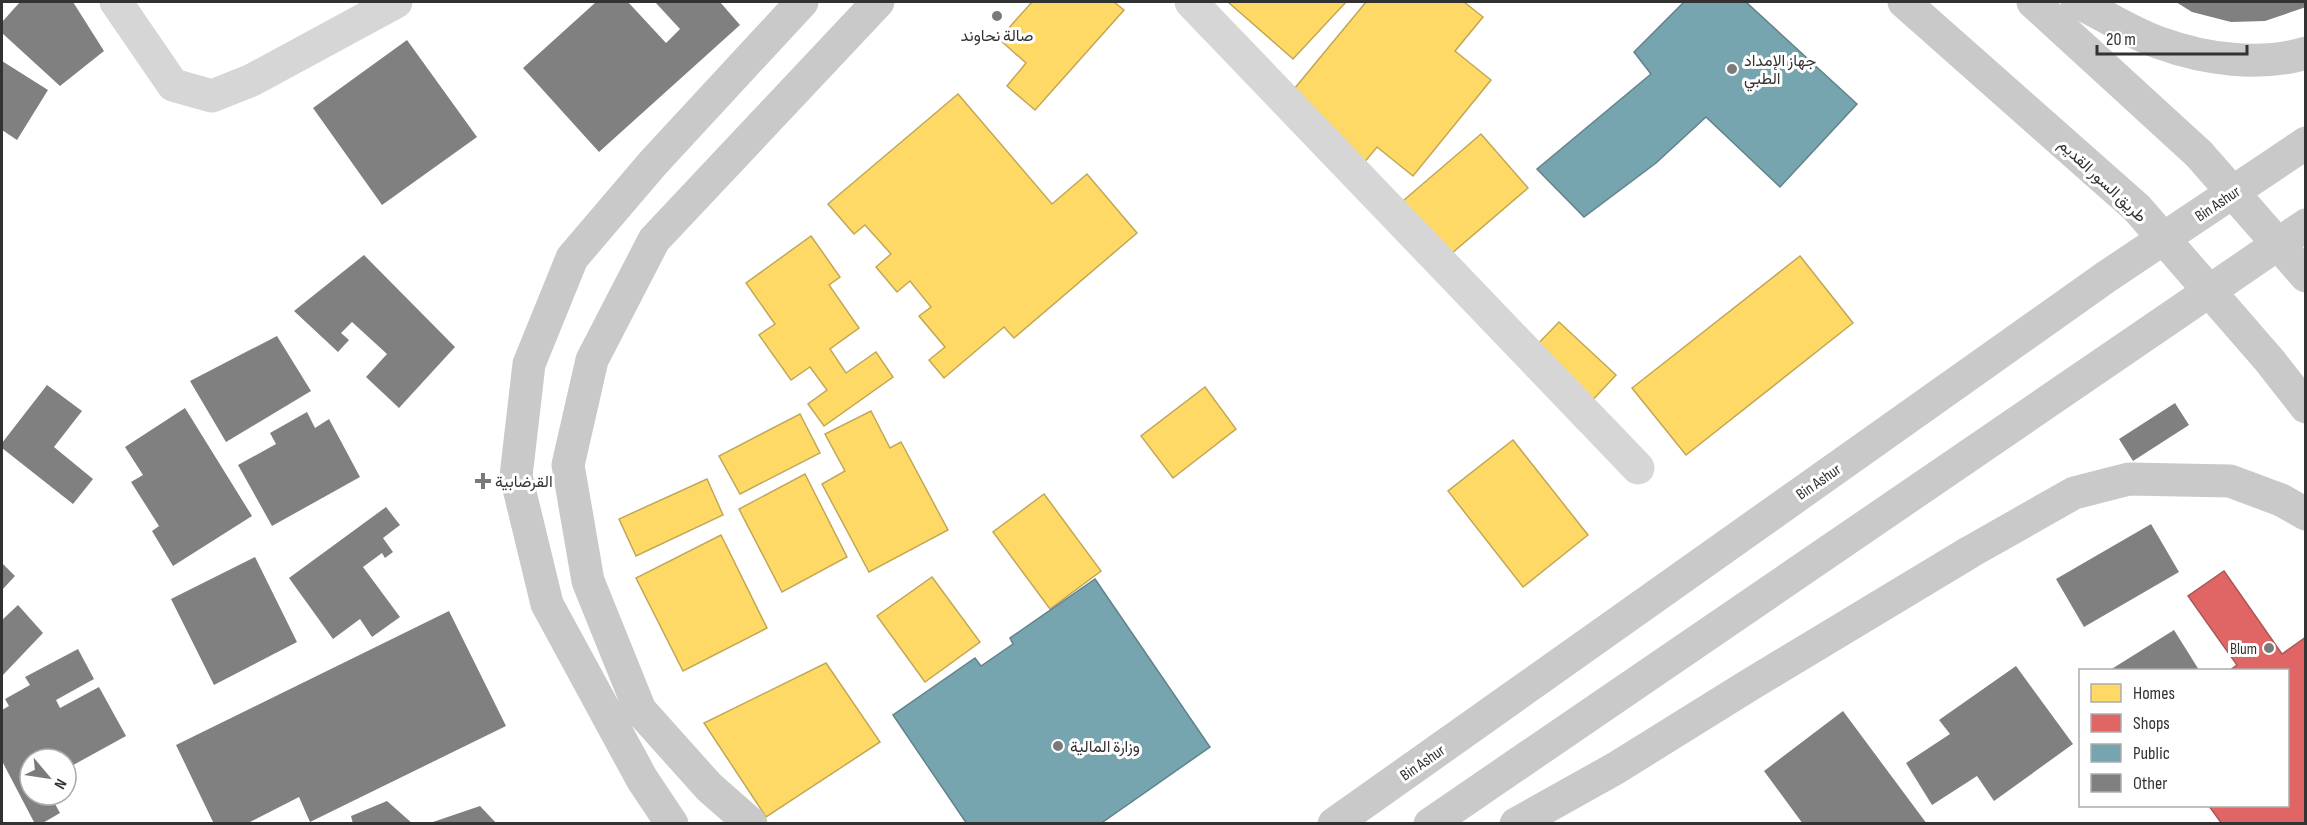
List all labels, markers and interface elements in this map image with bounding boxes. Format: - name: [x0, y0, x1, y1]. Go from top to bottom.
- marker: صالة نحاوند: [990, 9, 1004, 23]
- scale bar: [2097, 18, 2247, 56]
- place label: صالة نحاوند: [961, 27, 1033, 46]
- text: 20 m: [2106, 29, 2136, 50]
- place label: جهاز الإمداد الطبي: [1744, 52, 1816, 92]
- marker: جهاز الإمداد الطبي: [1725, 62, 1739, 76]
- street label: طريق السور القديم: [2054, 135, 2150, 227]
- street label: Bin Ashur: [2192, 182, 2244, 226]
- street label: Bin Ashur: [1793, 460, 1845, 504]
- place label: القرضابية: [495, 473, 553, 492]
- marker: القرضابية: [476, 474, 490, 488]
- place label: Blum: [2230, 640, 2257, 659]
- marker: Blum: [2262, 641, 2276, 655]
- legend: [2079, 669, 2289, 807]
- text: Homes: [2133, 683, 2175, 704]
- text: Shops: [2133, 713, 2170, 734]
- place label: وزارة المالية: [1070, 738, 1140, 757]
- marker: وزارة المالية: [1051, 739, 1065, 753]
- street label: Bin Ashur: [1397, 741, 1449, 785]
- text: Public: [2133, 743, 2170, 764]
- north arrow: [18, 747, 78, 807]
- text: Other: [2133, 773, 2167, 794]
- text: N: [49, 775, 70, 792]

